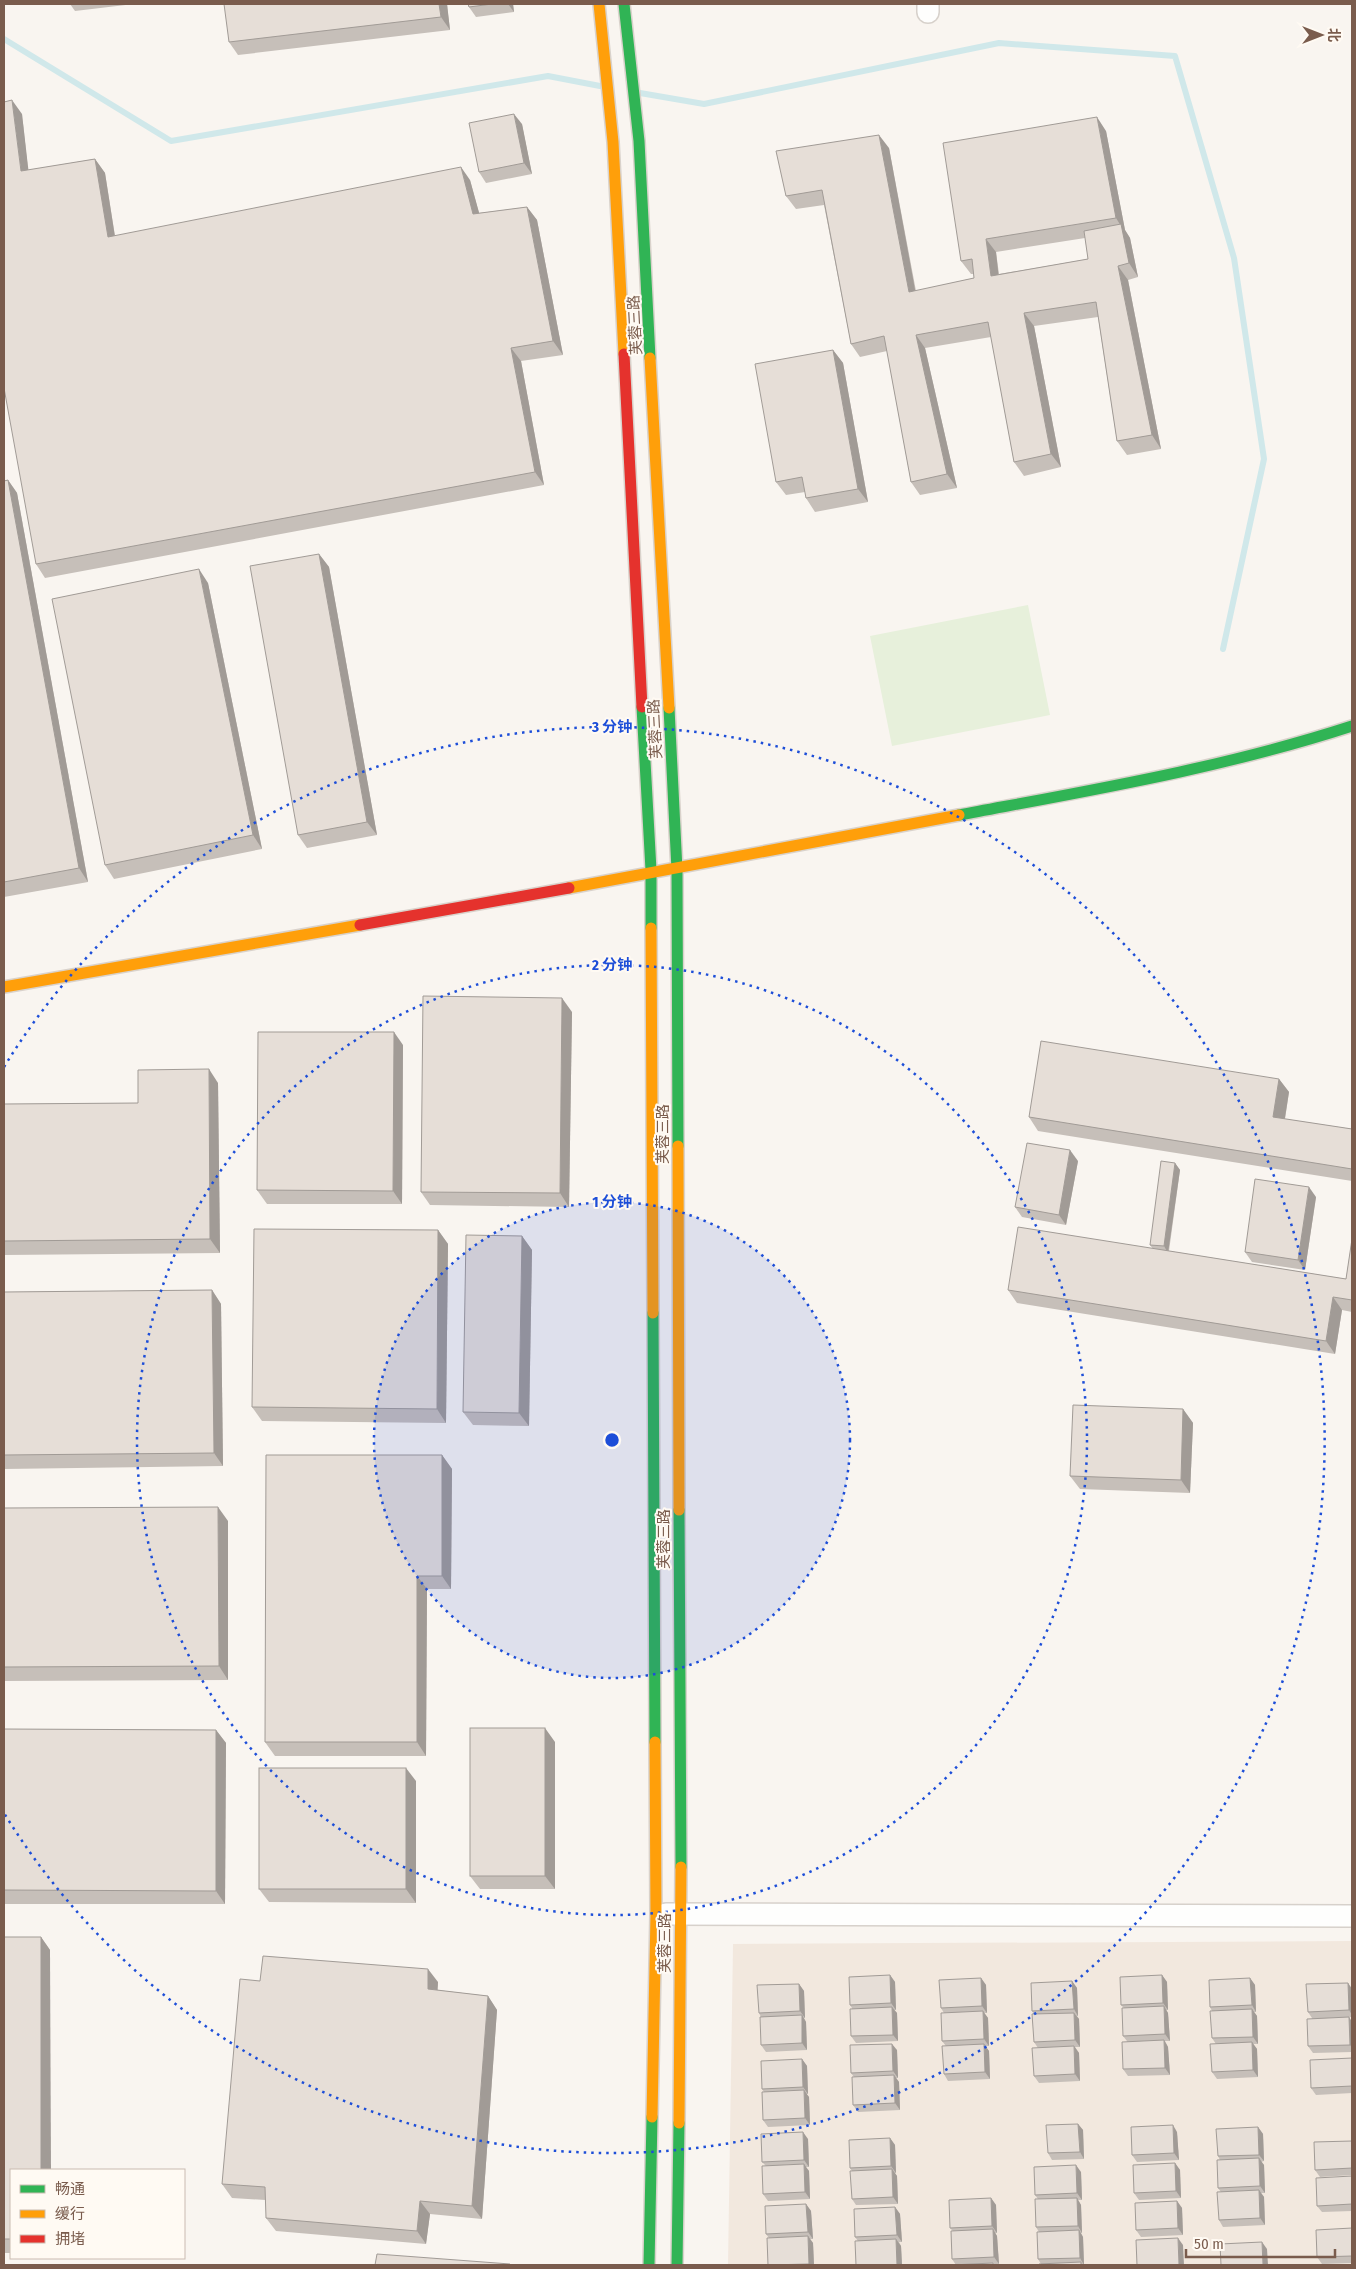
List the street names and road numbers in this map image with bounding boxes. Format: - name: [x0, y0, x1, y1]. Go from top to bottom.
- street label: 芙蓉三路: [624, 295, 646, 355]
- street label: 芙蓉三路: [644, 699, 666, 759]
- street label: 芙蓉三路: [654, 1104, 672, 1164]
- street label: 芙蓉三路: [655, 1509, 673, 1569]
- street label: 芙蓉三路: [656, 1913, 674, 1973]

